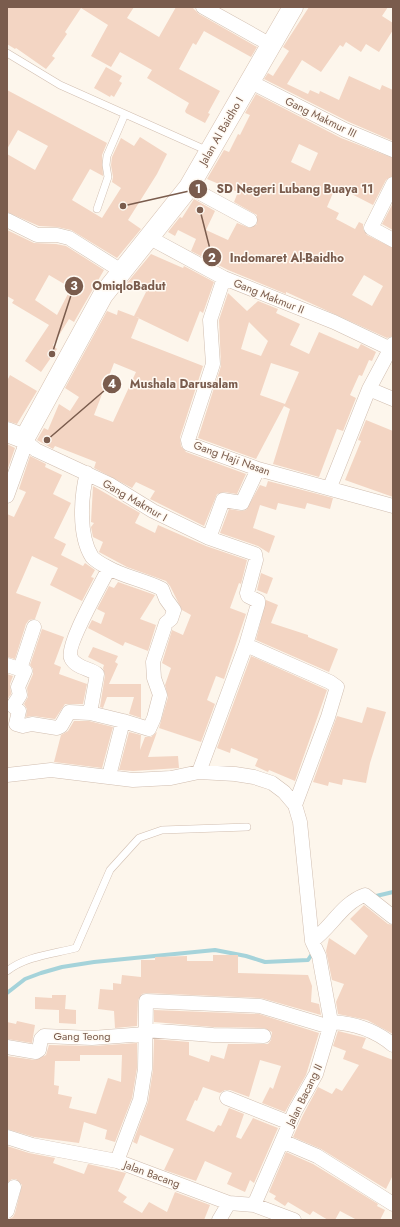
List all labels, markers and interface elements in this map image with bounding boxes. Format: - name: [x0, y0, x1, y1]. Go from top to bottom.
- street label: Gang Makmur III: [283, 93, 359, 141]
- street label: Jalan Al Baidho I: [194, 94, 247, 170]
- callout: SD Negeri Lubang Buaya 11: [188, 177, 381, 201]
- text: 1: [195, 180, 201, 198]
- text: SD Negeri Lubang Buaya 11: [217, 180, 373, 198]
- callout: Indomaret Al-Baidho: [202, 245, 352, 269]
- text: 2: [208, 249, 216, 267]
- text: Indomaret Al-Baidho: [230, 249, 344, 267]
- callout: OmiqloBadut: [64, 274, 174, 298]
- street label: Gang Makmur II: [231, 275, 307, 317]
- text: 3: [70, 277, 78, 295]
- text: OmiqloBadut: [92, 277, 166, 295]
- callout: Mushala Darusalam: [102, 372, 247, 396]
- text: 4: [108, 375, 116, 393]
- text: Mushala Darusalam: [130, 375, 238, 393]
- street label: Gang Haji Nasan: [191, 437, 273, 479]
- street label: Gang Makmur I: [100, 475, 170, 525]
- street label: Gang Teong: [54, 1028, 110, 1044]
- street label: Jalan Bacang II: [281, 1061, 326, 1131]
- street label: Jalan Bacang: [120, 1156, 182, 1192]

